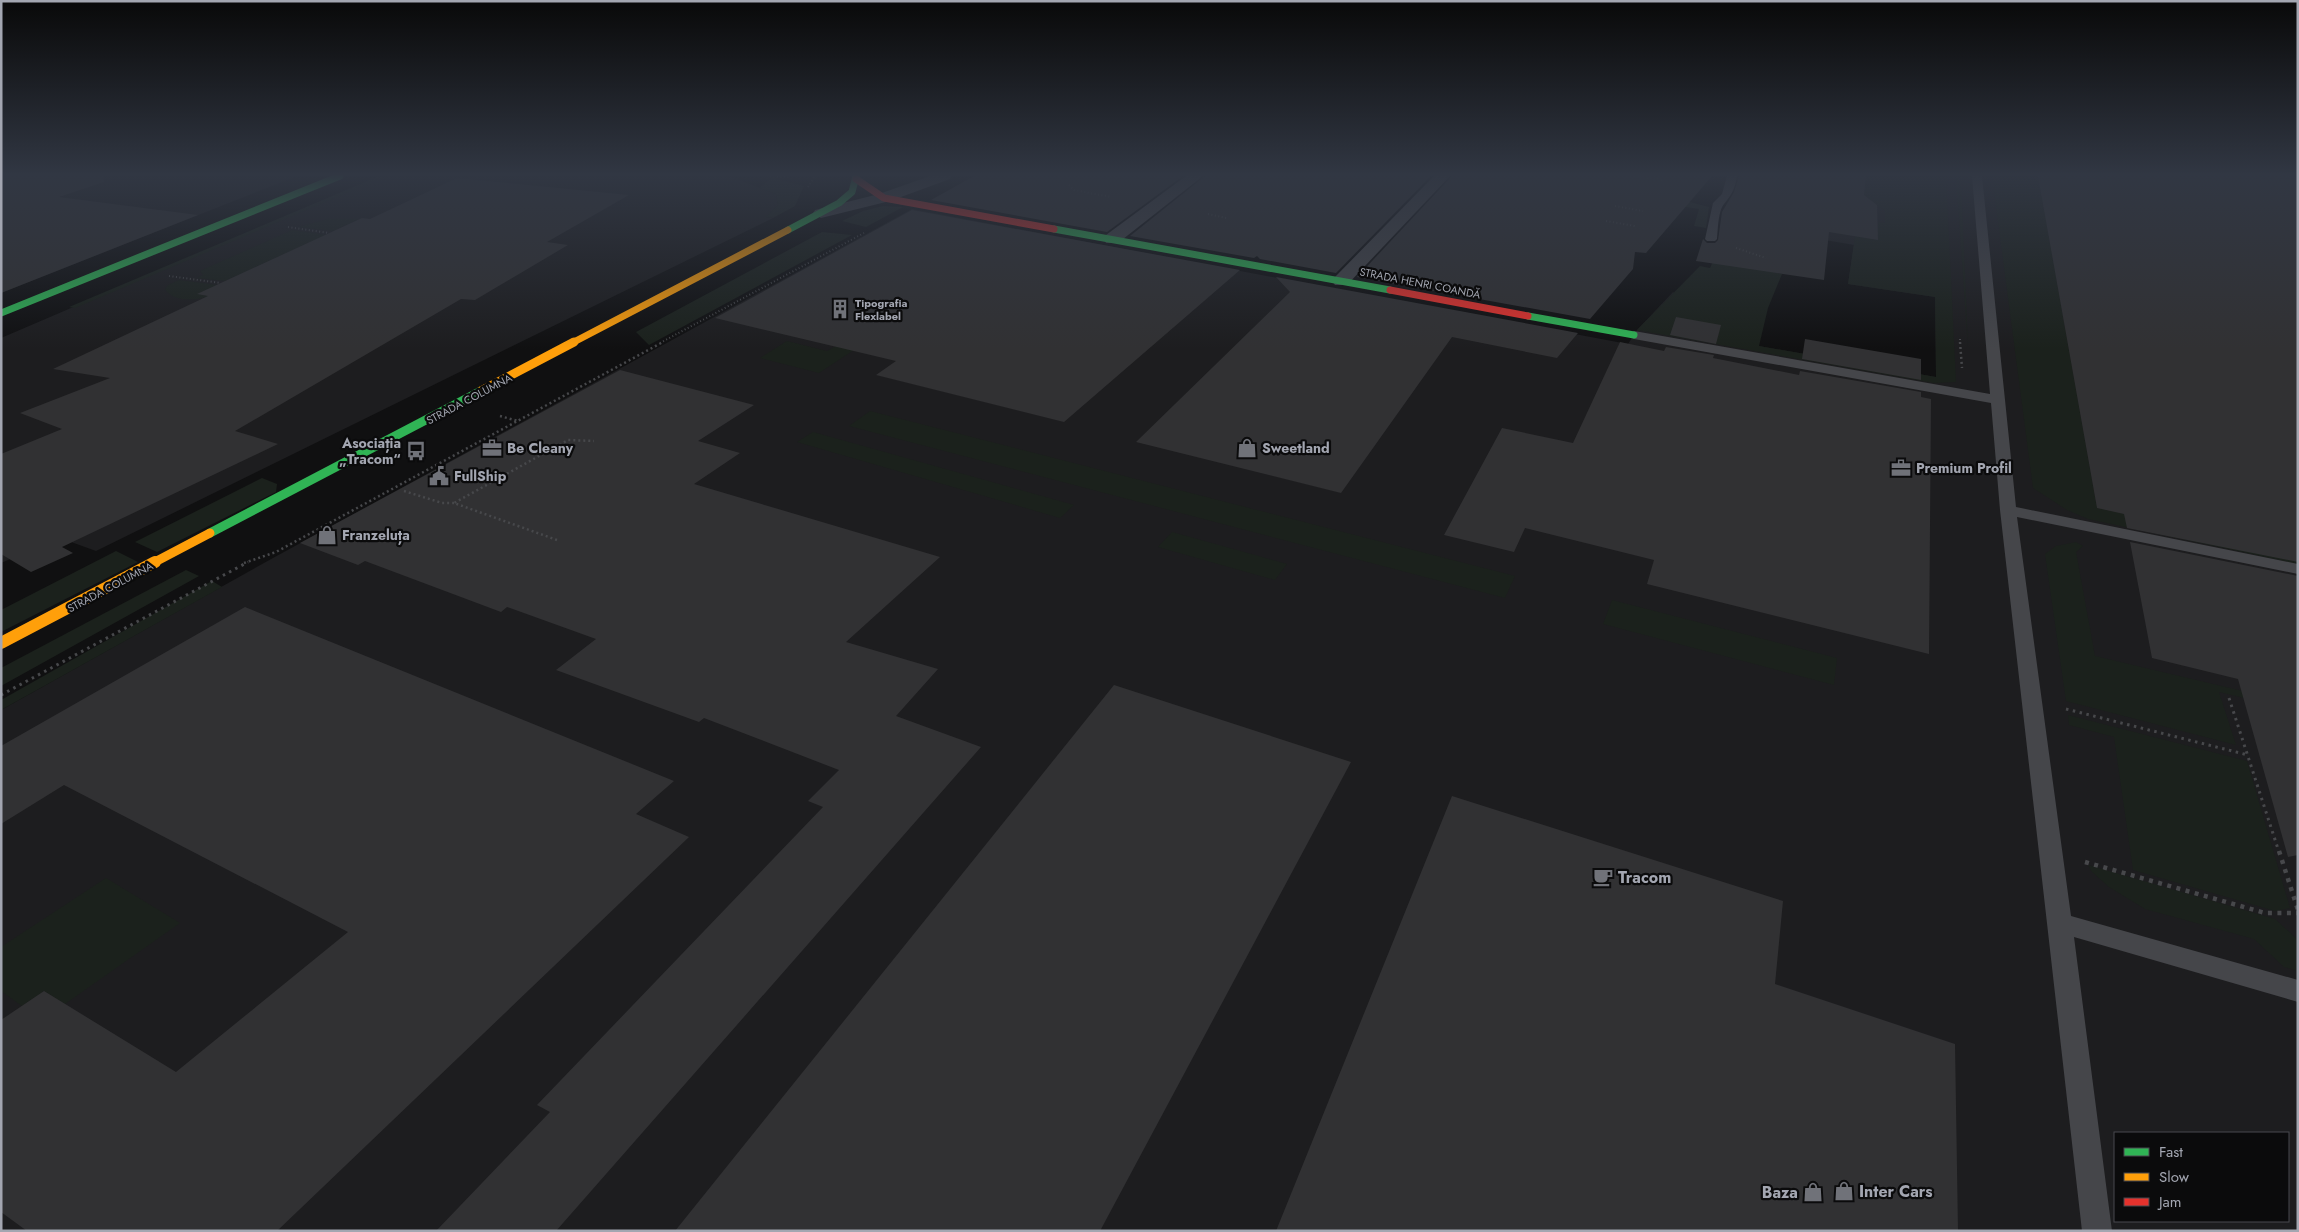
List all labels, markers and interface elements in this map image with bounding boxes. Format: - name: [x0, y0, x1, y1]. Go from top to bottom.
- street label: STRADA HENRI COANDĂ: [1358, 263, 1483, 303]
- place label: Tipografia Flexlabel: [855, 295, 907, 324]
- building icon: Tipografia Flexlabel: [829, 298, 851, 320]
- street label: STRADA COLUMNA: [423, 369, 515, 428]
- place label: Asociația „Tracom“: [339, 433, 401, 469]
- office icon: Be Cleany: [481, 437, 503, 459]
- shop icon: Sweetland: [1236, 437, 1258, 459]
- place label: Be Cleany: [507, 438, 574, 458]
- place label: Sweetland: [1262, 438, 1330, 458]
- bus stop icon: Asociația „Tracom“: [405, 440, 427, 462]
- office icon: Premium Profil: [1890, 457, 1912, 479]
- place label: Premium Profil: [1916, 458, 2012, 478]
- public building icon: FullShip: [428, 465, 450, 487]
- place label: FullShip: [454, 466, 507, 486]
- shop icon: Franzeluța: [316, 524, 338, 546]
- place label: Franzeluța: [342, 525, 410, 546]
- street label: STRADA COLUMNA: [64, 557, 156, 616]
- cafe icon: Tracom: [1592, 866, 1614, 888]
- place label: Tracom: [1618, 866, 1671, 889]
- legend: [2114, 1132, 2289, 1222]
- text: Fast: [2159, 1141, 2183, 1163]
- text: Slow: [2159, 1166, 2190, 1188]
- shop icon: Inter Cars: [1833, 1180, 1855, 1202]
- place label: Inter Cars: [1859, 1180, 1933, 1203]
- place label: Baza: [1762, 1181, 1798, 1204]
- shop icon: Baza: [1802, 1181, 1824, 1203]
- text: Jam: [2157, 1191, 2182, 1213]

